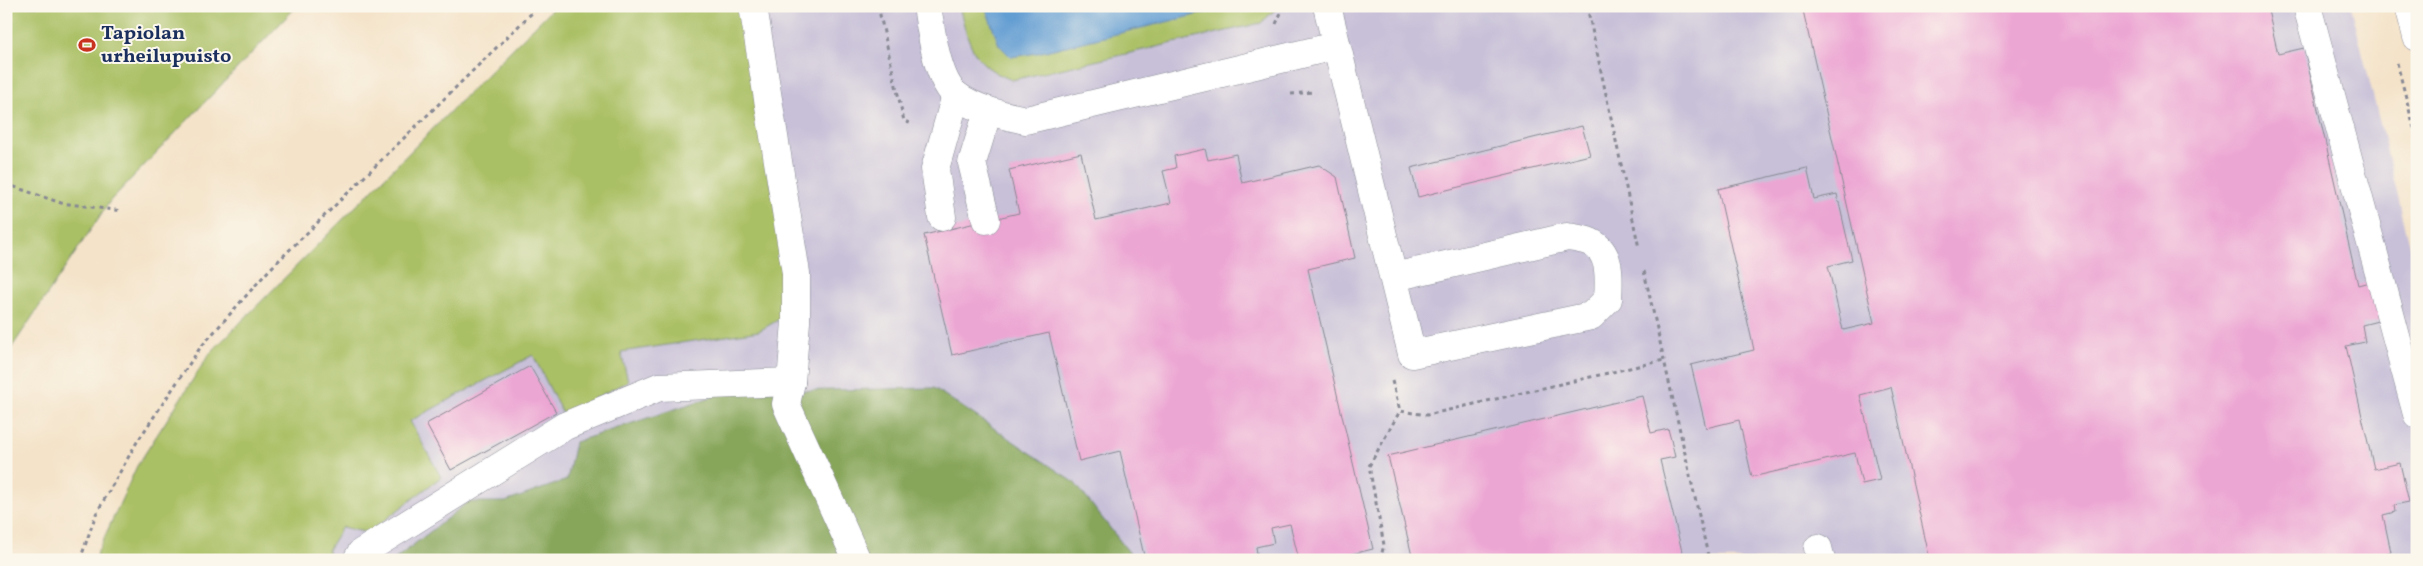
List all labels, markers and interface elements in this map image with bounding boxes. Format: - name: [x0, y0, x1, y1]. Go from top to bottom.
- place label: Tapiolan urheilupuisto: [101, 20, 231, 71]
- sports icon: Tapiolan urheilupuisto: [77, 35, 97, 55]

